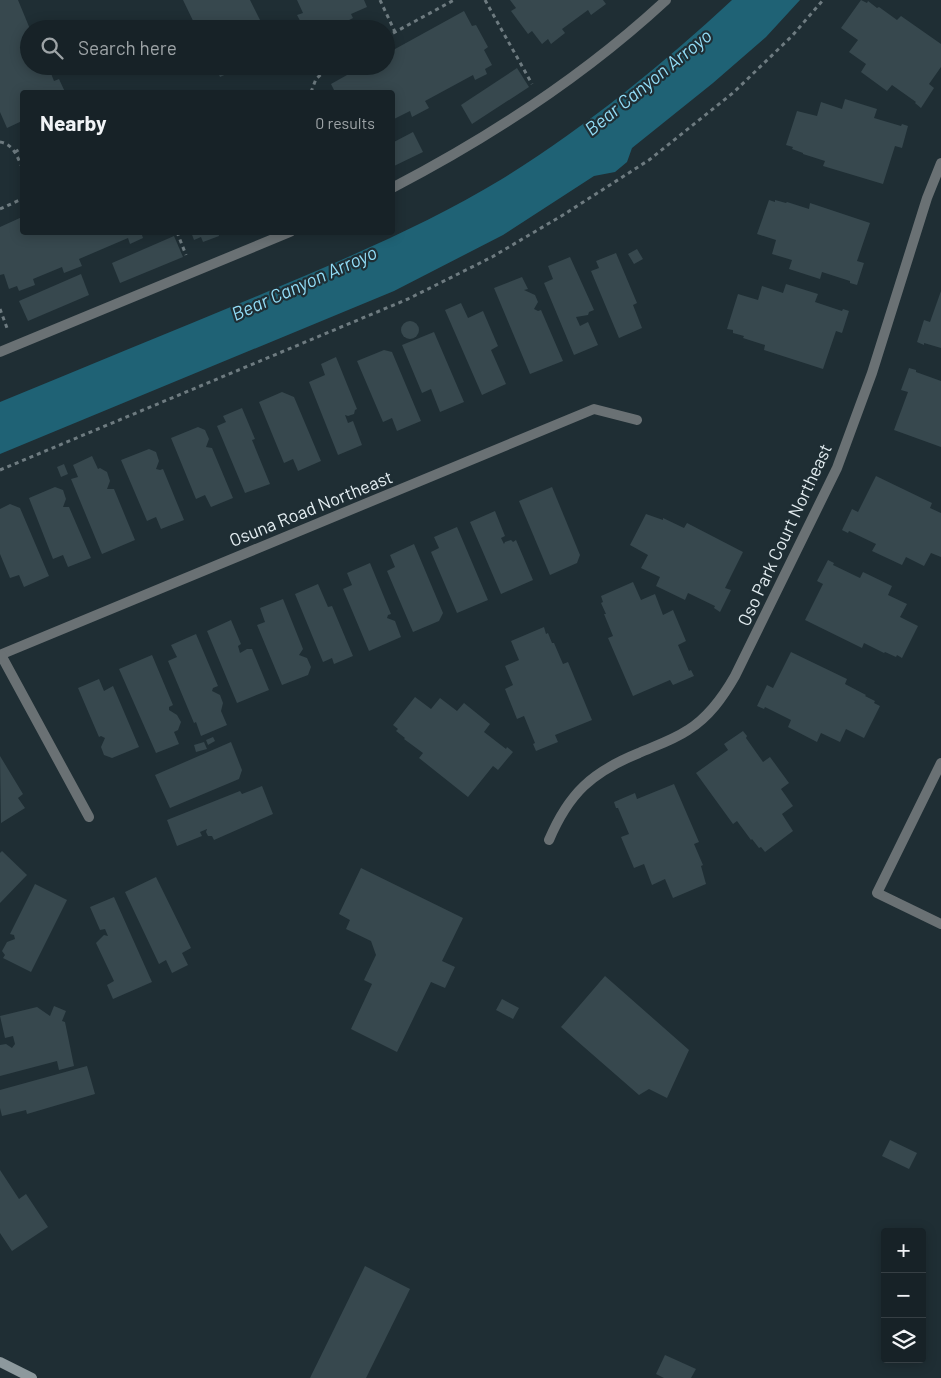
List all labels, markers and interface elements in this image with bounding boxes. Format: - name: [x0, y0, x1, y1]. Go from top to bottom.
- search box: [20, 20, 395, 75]
- water label: Bear Canyon Arroyo: [579, 23, 716, 140]
- icon: search: [38, 34, 66, 62]
- text: Search here: [78, 36, 177, 59]
- text: Nearby: [40, 110, 106, 135]
- text: 0 results: [315, 113, 375, 132]
- water label: Bear Canyon Arroyo: [227, 240, 380, 325]
- street label: Oso Park Court Northeast: [732, 440, 836, 629]
- street label: Osuna Road Northeast: [226, 465, 396, 551]
- map controls: [881, 1228, 926, 1363]
- button: +: [881, 1228, 926, 1273]
- button: −: [881, 1273, 926, 1318]
- button: layers: [881, 1318, 926, 1363]

